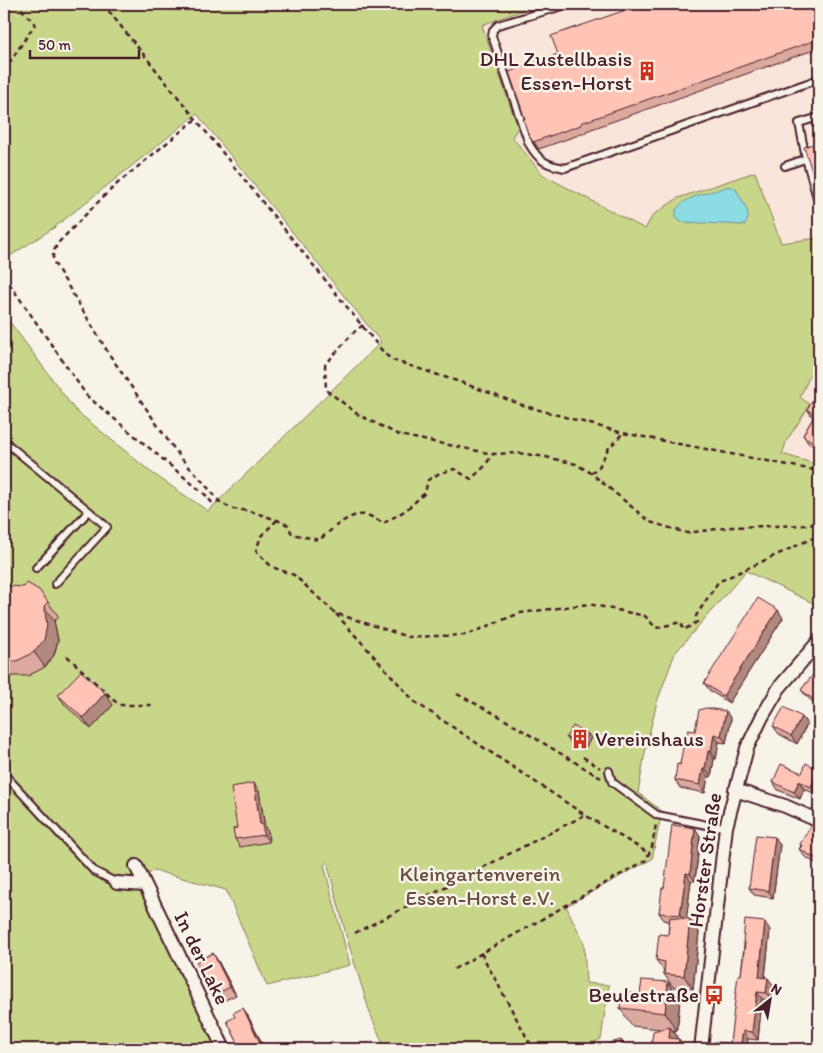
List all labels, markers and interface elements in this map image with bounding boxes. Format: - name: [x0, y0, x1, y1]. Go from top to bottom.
- scale bar: [30, 28, 139, 60]
- text: 50 m: [38, 36, 71, 54]
- place label: DHL Zustellbasis Essen-Horst: [480, 46, 632, 95]
- building icon: DHL Zustellbasis Essen-Horst: [636, 60, 658, 82]
- place label: Vereinshaus: [595, 726, 704, 751]
- building icon: Vereinshaus: [569, 728, 591, 750]
- street label: Horster Straße: [683, 791, 726, 929]
- park label: Kleingartenverein Essen-Horst e.V.: [400, 861, 560, 910]
- street label: In der Lake: [169, 907, 236, 1008]
- north arrow: [746, 976, 796, 1026]
- text: N: [768, 980, 785, 999]
- place label: Beulestraße: [589, 982, 699, 1007]
- bus stop icon: Beulestraße: [703, 984, 725, 1006]

